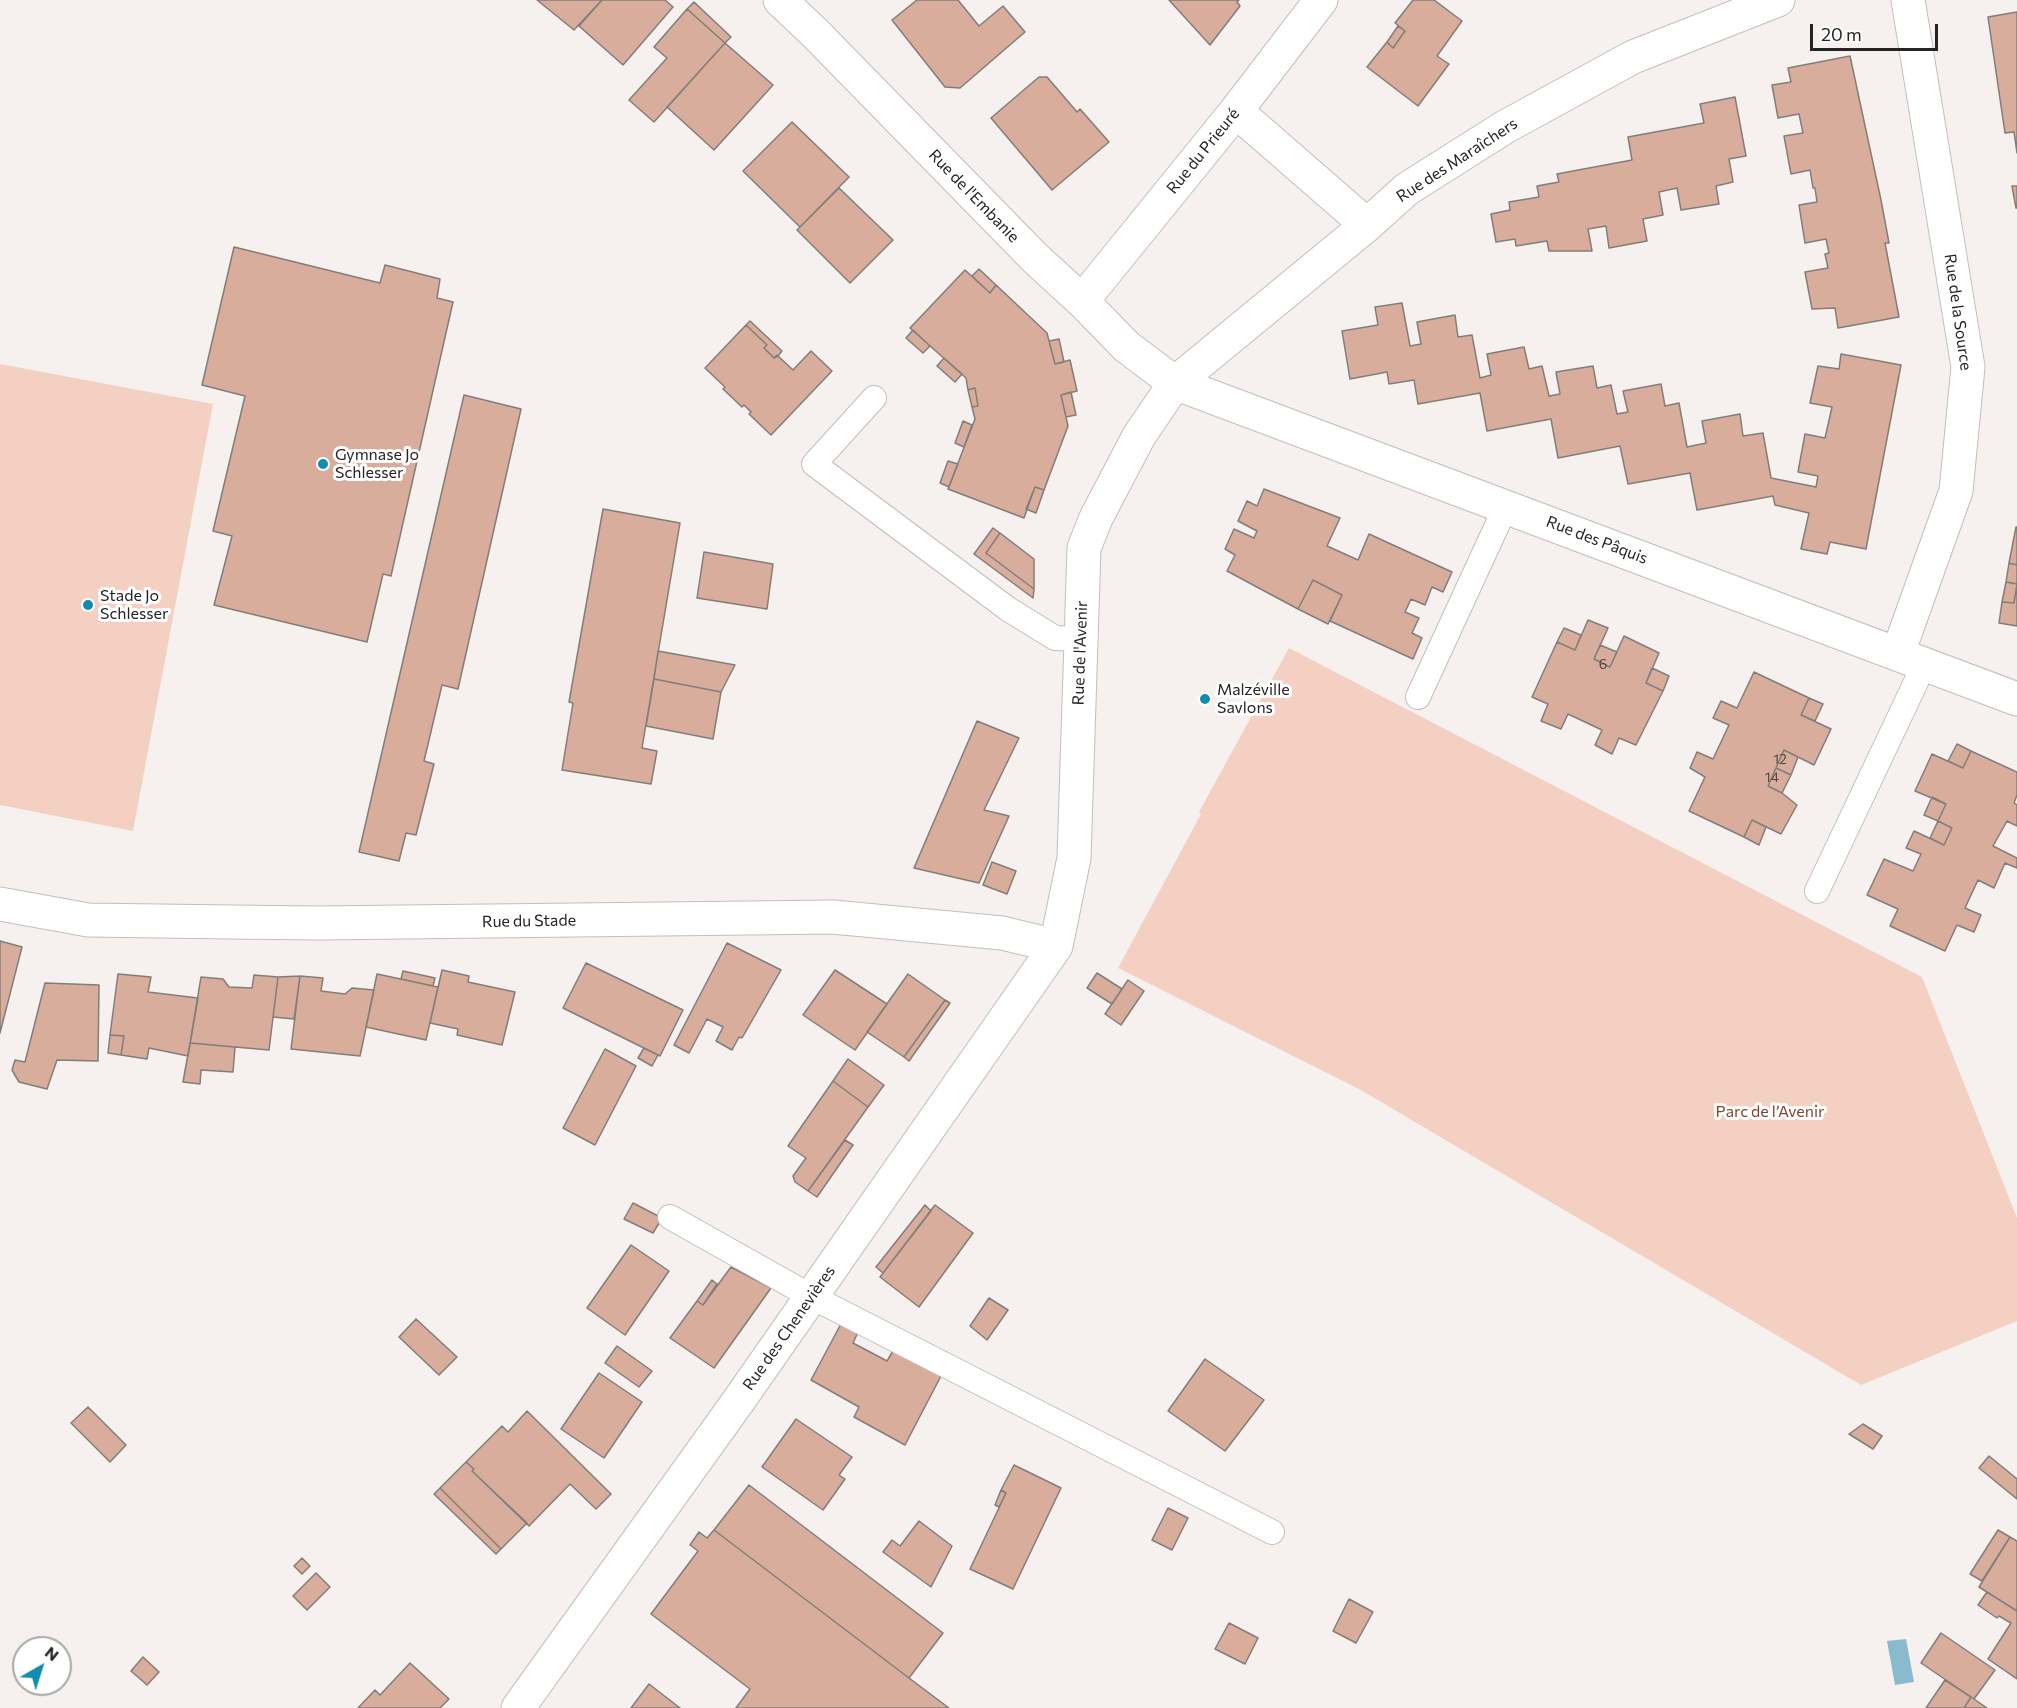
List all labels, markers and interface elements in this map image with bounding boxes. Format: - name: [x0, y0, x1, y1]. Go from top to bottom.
- scale bar: [1813, 12, 1940, 50]
- text: 20 m: [1821, 23, 1862, 45]
- street label: Rue du Prieuré: [1163, 104, 1243, 198]
- street label: Rue des Maraîchers: [1393, 114, 1521, 206]
- street label: Rue de l'Embanie: [925, 145, 1023, 247]
- street label: Rue de la Source: [1940, 252, 1976, 372]
- place label: Gymnase Jo Schlesser: [335, 445, 419, 483]
- marker: Gymnase Jo Schlesser: [316, 457, 330, 471]
- street label: Rue des Pâquis: [1544, 512, 1650, 568]
- place label: Stade Jo Schlesser: [100, 586, 168, 624]
- marker: Stade Jo Schlesser: [81, 598, 95, 612]
- street label: Rue de l'Avenir: [1069, 600, 1091, 706]
- house number: 6: [1599, 656, 1607, 672]
- place label: Malzéville Savlons: [1217, 680, 1290, 718]
- marker: Malzéville Savlons: [1198, 692, 1212, 706]
- house number: 12: [1773, 751, 1787, 767]
- house number: 14: [1765, 769, 1779, 785]
- street label: Rue du Stade: [482, 911, 576, 931]
- park label: Parc de l’Avenir: [1716, 1102, 1824, 1122]
- street label: Rue des Chenevières: [739, 1262, 839, 1394]
- north arrow: [12, 1636, 72, 1696]
- text: N: [42, 1642, 63, 1664]

